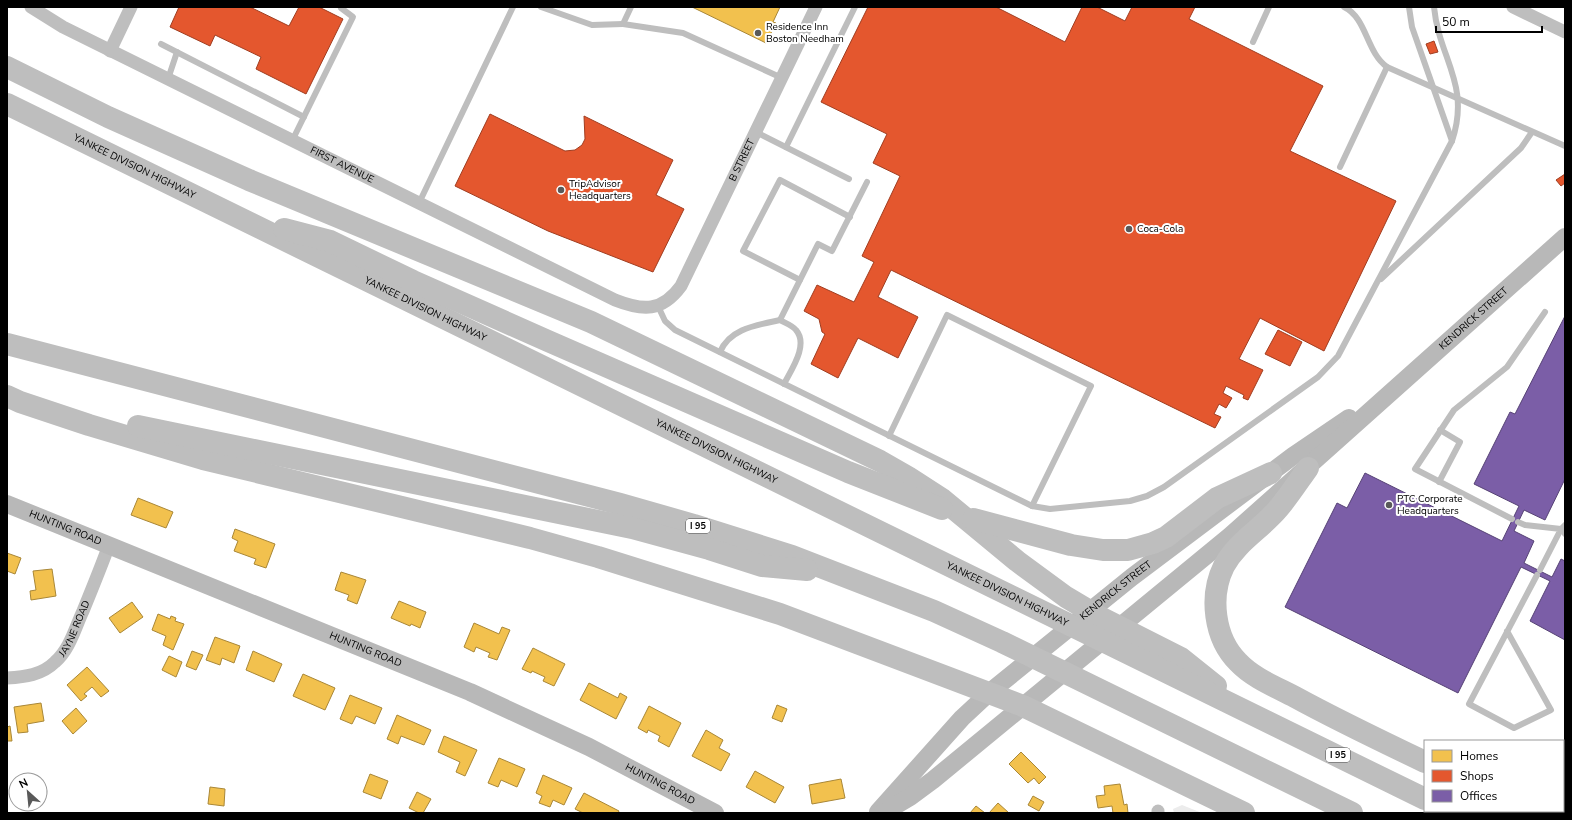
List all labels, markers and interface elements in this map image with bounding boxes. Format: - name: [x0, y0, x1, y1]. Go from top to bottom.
- scale bar: [1436, 8, 1542, 34]
- text: 50 m: [1442, 14, 1470, 30]
- place label: Residence Inn Boston Needham: [766, 20, 844, 46]
- marker: Residence Inn Boston Needham: [753, 28, 763, 38]
- street label: YANKEE DIVISION HIGHWAY: [70, 130, 199, 203]
- street label: B STREET: [726, 137, 758, 184]
- street label: FIRST AVENUE: [308, 143, 376, 187]
- place label: TripAdvisor Headquarters: [569, 177, 631, 203]
- marker: TripAdvisor Headquarters: [556, 185, 566, 195]
- place label: Coca-Cola: [1137, 222, 1183, 236]
- marker: Coca-Cola: [1124, 224, 1134, 234]
- street label: YANKEE DIVISION HIGHWAY: [361, 273, 490, 345]
- street label: KENDRICK STREET: [1436, 284, 1511, 353]
- street label: YANKEE DIVISION HIGHWAY: [652, 415, 781, 488]
- place label: PTC Corporate Headquarters: [1397, 492, 1463, 518]
- marker: PTC Corporate Headquarters: [1384, 500, 1394, 510]
- street label: HUNTING ROAD: [27, 507, 104, 549]
- road number: I 95: [686, 519, 710, 533]
- street label: YANKEE DIVISION HIGHWAY: [943, 558, 1072, 631]
- street label: KENDRICK STREET: [1077, 558, 1155, 623]
- street label: JAYNE ROAD: [55, 598, 94, 661]
- street label: HUNTING ROAD: [327, 629, 404, 671]
- legend: [1424, 740, 1564, 812]
- road number: I 95: [1326, 748, 1350, 762]
- text: Homes: [1460, 748, 1498, 764]
- street label: HUNTING ROAD: [623, 760, 697, 808]
- text: Shops: [1460, 768, 1494, 784]
- north arrow: [8, 772, 48, 812]
- text: N: [17, 775, 31, 792]
- text: Offices: [1460, 788, 1498, 804]

